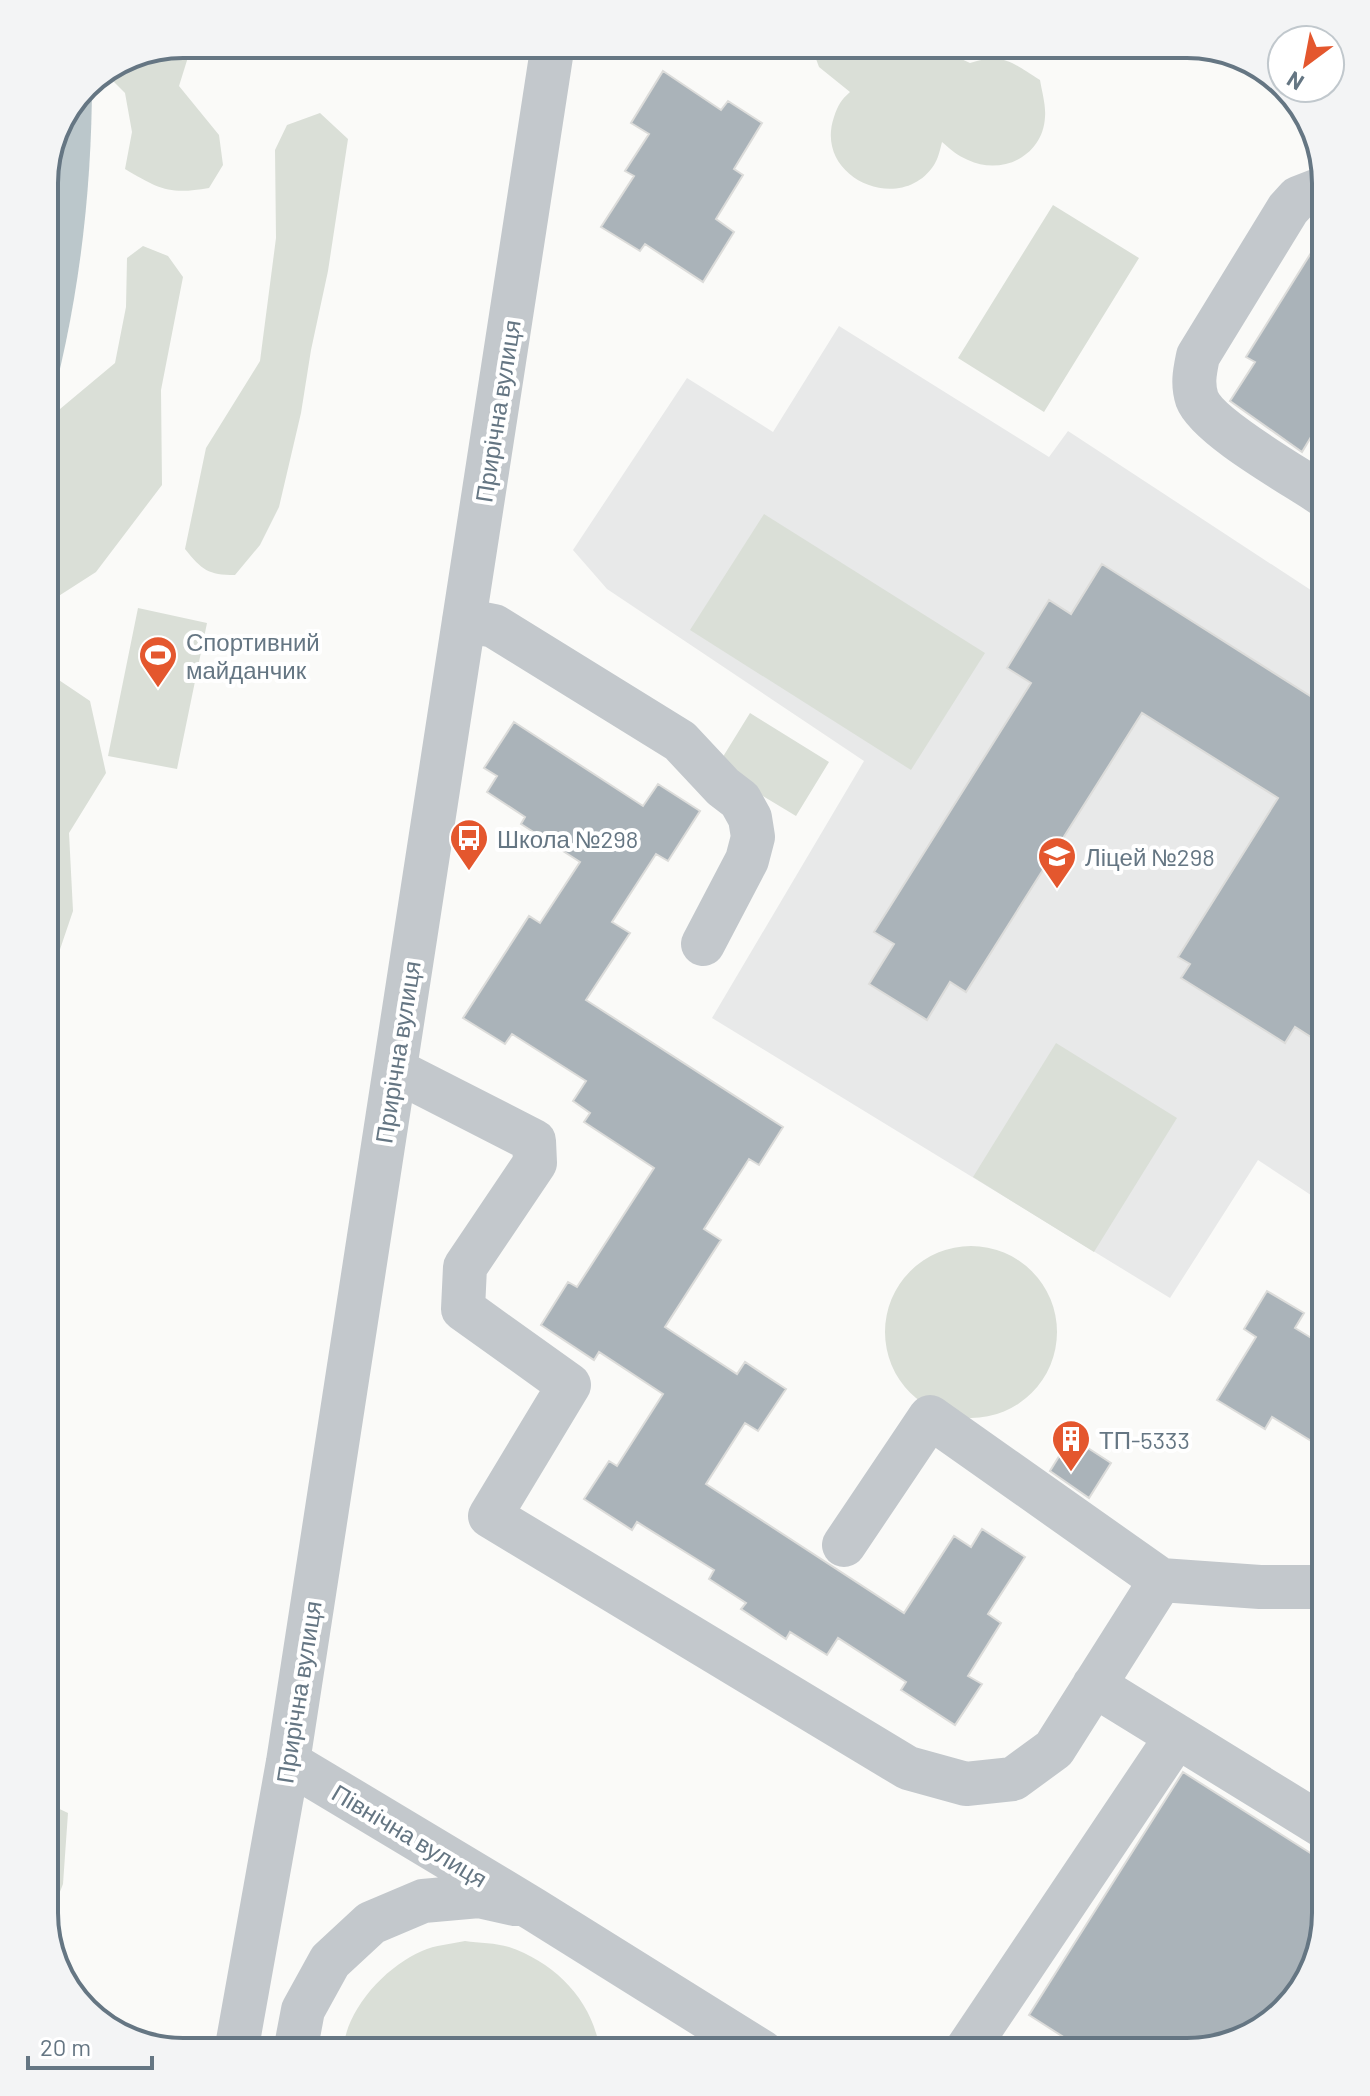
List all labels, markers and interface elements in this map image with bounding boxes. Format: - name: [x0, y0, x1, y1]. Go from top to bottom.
- north arrow: [1266, 24, 1346, 104]
- text: N: [1282, 67, 1308, 97]
- street label: Прирічна вулиця: [468, 318, 526, 504]
- place label: Спортивний майданчик: [186, 627, 320, 684]
- sports icon: Спортивний майданчик: [137, 634, 179, 689]
- bus stop icon: Школа №298: [448, 817, 490, 872]
- place label: Школа №298: [497, 824, 638, 853]
- school or university icon: Ліцей №298: [1036, 835, 1078, 890]
- place label: Ліцей №298: [1085, 842, 1215, 871]
- street label: Прирічна вулиця: [368, 959, 426, 1145]
- building icon: ТП-5333: [1050, 1418, 1092, 1473]
- place label: ТП-5333: [1099, 1425, 1190, 1454]
- street label: Прирічна вулиця: [269, 1599, 327, 1785]
- street label: Північна вулиця: [327, 1777, 493, 1893]
- scale bar: [28, 2020, 152, 2070]
- text: 20 m: [40, 2032, 91, 2061]

